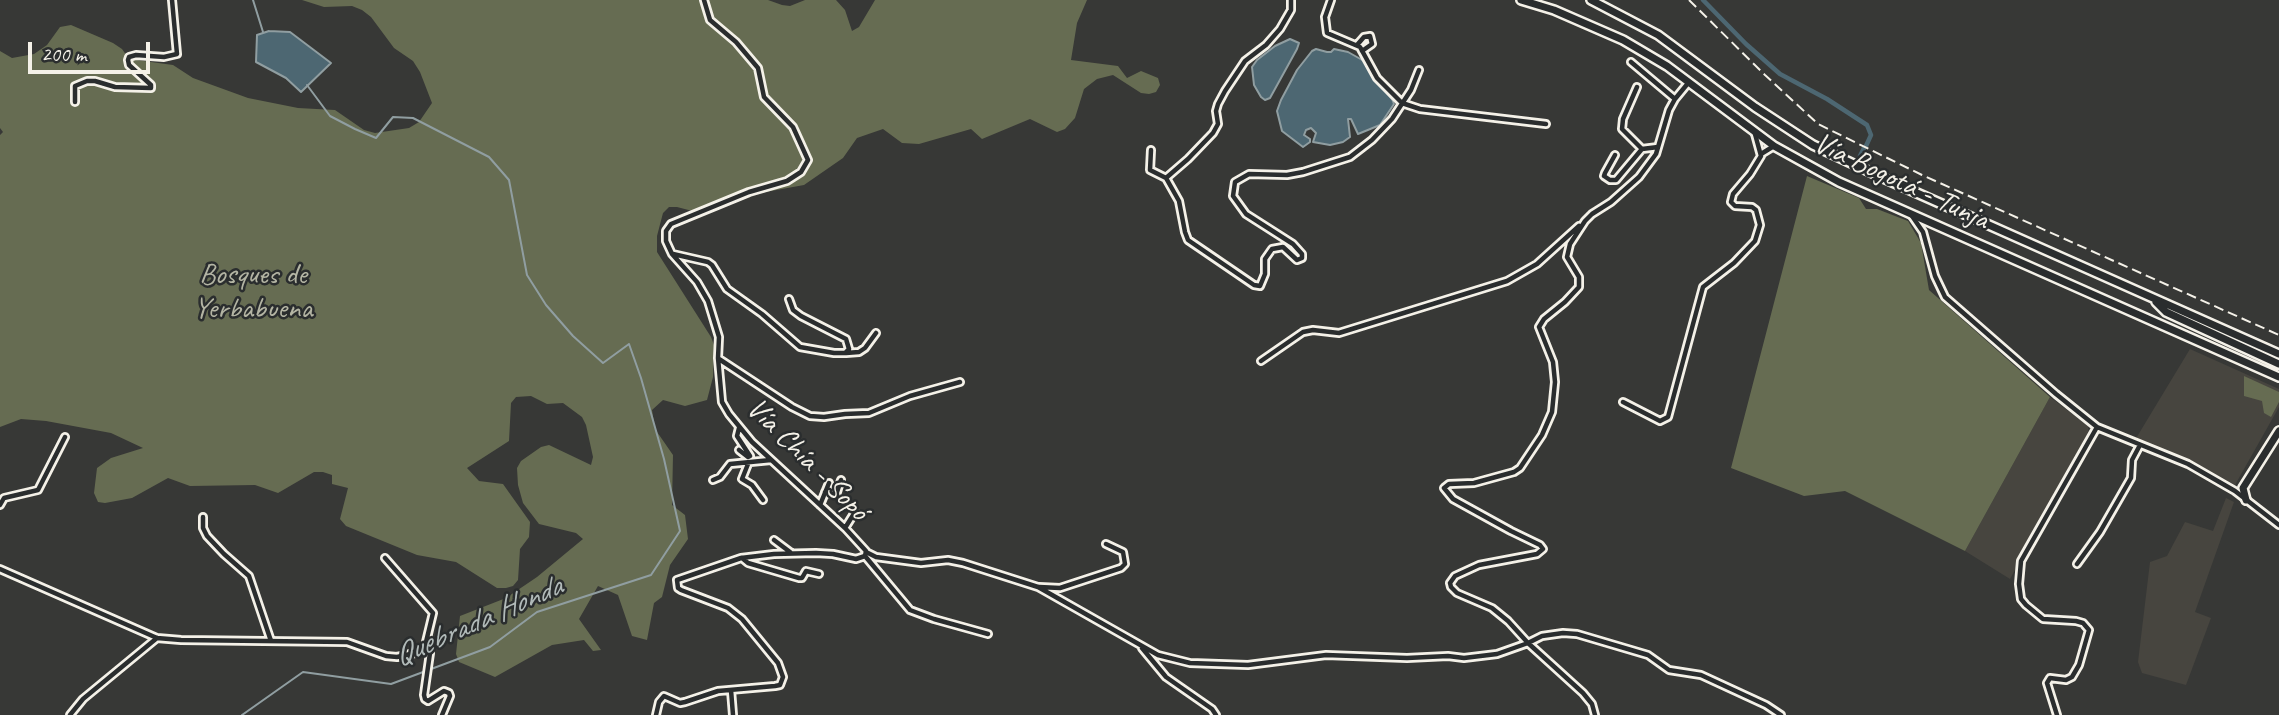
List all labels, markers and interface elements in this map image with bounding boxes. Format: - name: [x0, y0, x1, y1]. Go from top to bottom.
- scale bar: [32, 28, 154, 72]
- text: 200 m: [41, 41, 86, 67]
- street label: Vía Bogotá - Tunja: [1808, 126, 1994, 238]
- park label: Bosques de Yerbabuena: [194, 257, 312, 328]
- street label: Vía Chía - Sopó: [738, 391, 876, 529]
- water label: Quebrada Honda: [388, 568, 568, 676]

